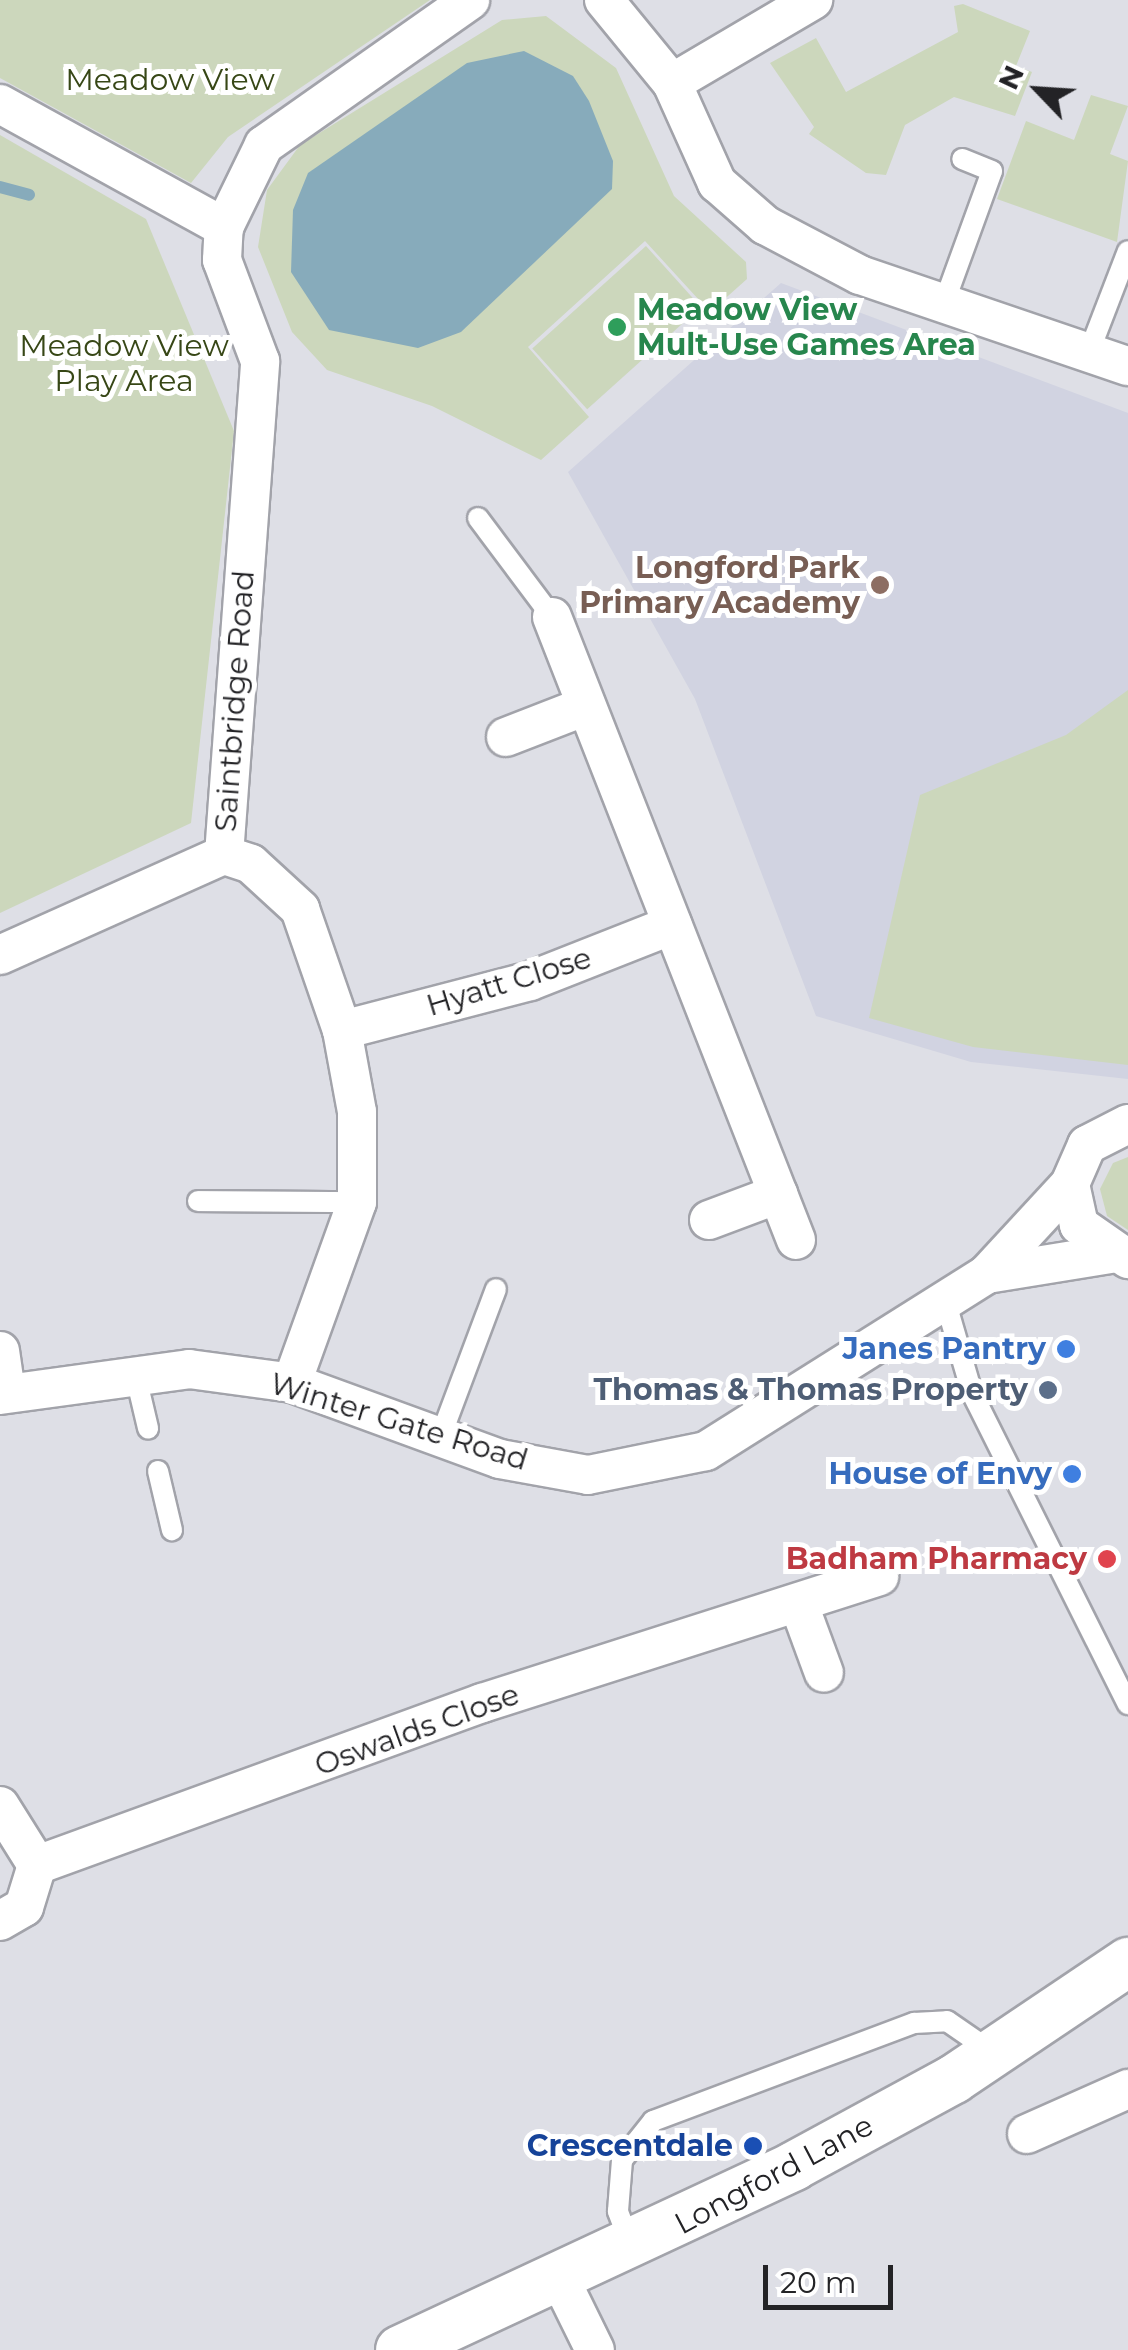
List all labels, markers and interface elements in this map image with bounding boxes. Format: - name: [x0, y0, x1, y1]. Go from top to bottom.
- north arrow: [988, 40, 1088, 140]
- text: N: [991, 60, 1031, 95]
- park label: Meadow View: [65, 62, 275, 98]
- place label: Meadow View Mult-Use Games Area: [637, 292, 976, 362]
- marker: Meadow View Mult-Use Games Area: [606, 316, 628, 338]
- park label: Meadow View Play Area: [19, 328, 229, 398]
- place label: Longford Park Primary Academy: [579, 550, 860, 620]
- street label: Saintbridge Road: [208, 569, 262, 833]
- marker: Longford Park Primary Academy: [869, 574, 891, 596]
- street label: Hyatt Close: [422, 940, 596, 1024]
- place label: Janes Pantry: [842, 1331, 1046, 1367]
- marker: Janes Pantry: [1055, 1338, 1077, 1360]
- street label: Winter Gate Road: [266, 1366, 532, 1478]
- place label: Thomas & Thomas Property: [594, 1372, 1028, 1408]
- marker: Thomas & Thomas Property: [1037, 1379, 1059, 1401]
- place label: House of Envy: [828, 1456, 1052, 1492]
- marker: House of Envy: [1061, 1463, 1083, 1485]
- place label: Badham Pharmacy: [786, 1541, 1087, 1577]
- marker: Badham Pharmacy: [1096, 1548, 1118, 1570]
- street label: Oswalds Close: [310, 1676, 524, 1784]
- street label: Longford Lane: [669, 2108, 879, 2242]
- place label: Crescentdale: [527, 2128, 733, 2164]
- marker: Crescentdale: [742, 2135, 764, 2157]
- scale bar: [768, 2245, 898, 2307]
- text: 20 m: [780, 2264, 857, 2301]

